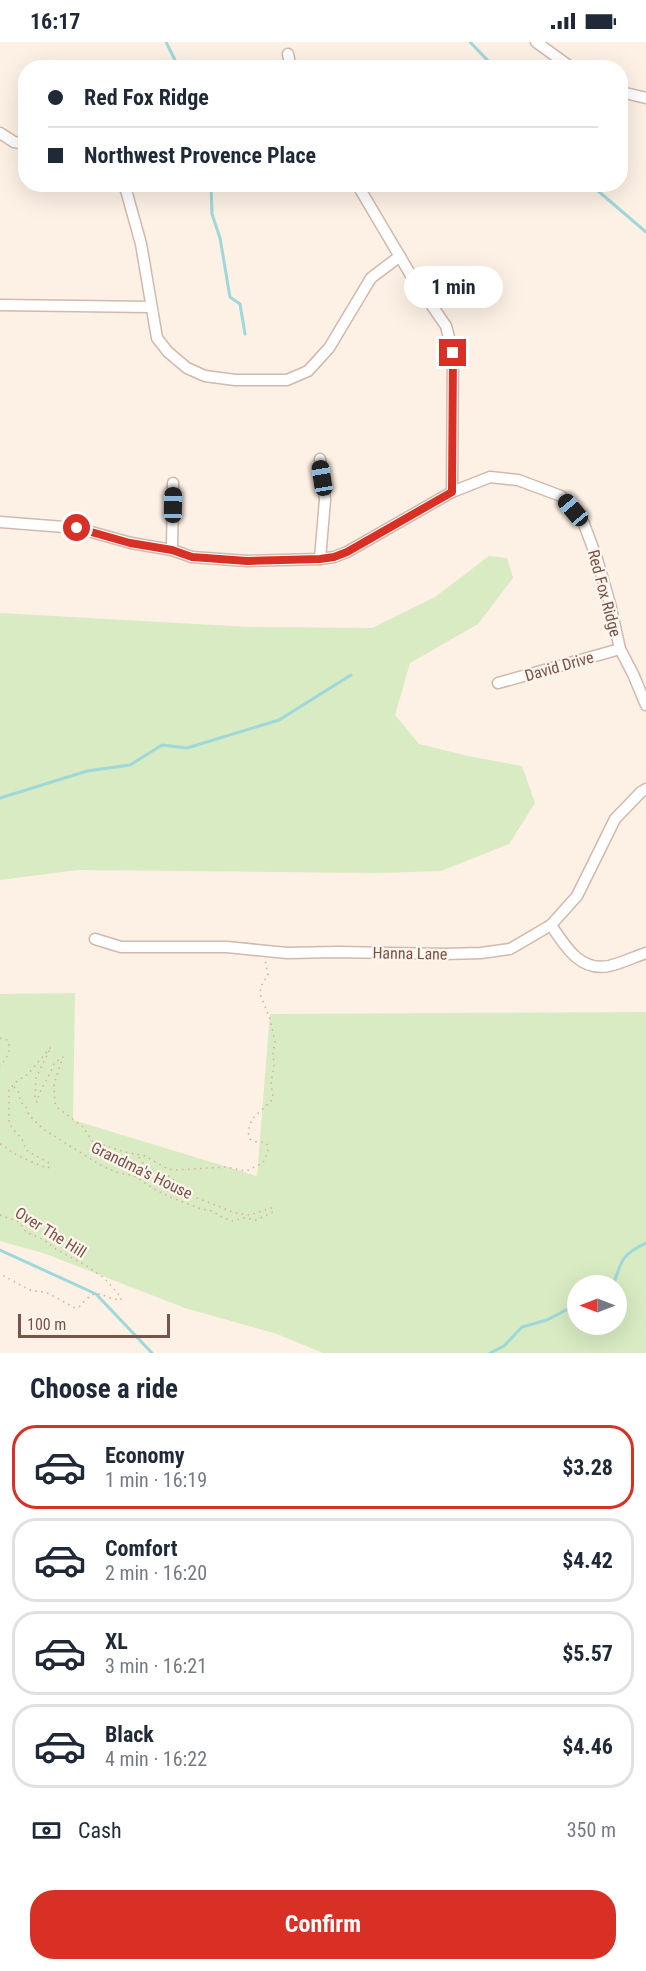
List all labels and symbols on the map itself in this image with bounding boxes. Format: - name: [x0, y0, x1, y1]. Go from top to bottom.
- callout: 1 min: [404, 266, 502, 308]
- route end: [439, 339, 466, 366]
- car: [310, 459, 334, 497]
- car: [164, 487, 182, 523]
- car: [555, 490, 591, 530]
- route start: [63, 514, 90, 541]
- street label: Red Fox Ridge: [584, 548, 625, 639]
- street label: David Drive: [523, 648, 596, 685]
- street label: Hanna Lane: [372, 943, 448, 964]
- street label: Grandma's House: [88, 1138, 195, 1203]
- street label: Over The Hill: [12, 1203, 90, 1262]
- north arrow: [567, 1275, 627, 1335]
- scale bar: [18, 1311, 170, 1338]

